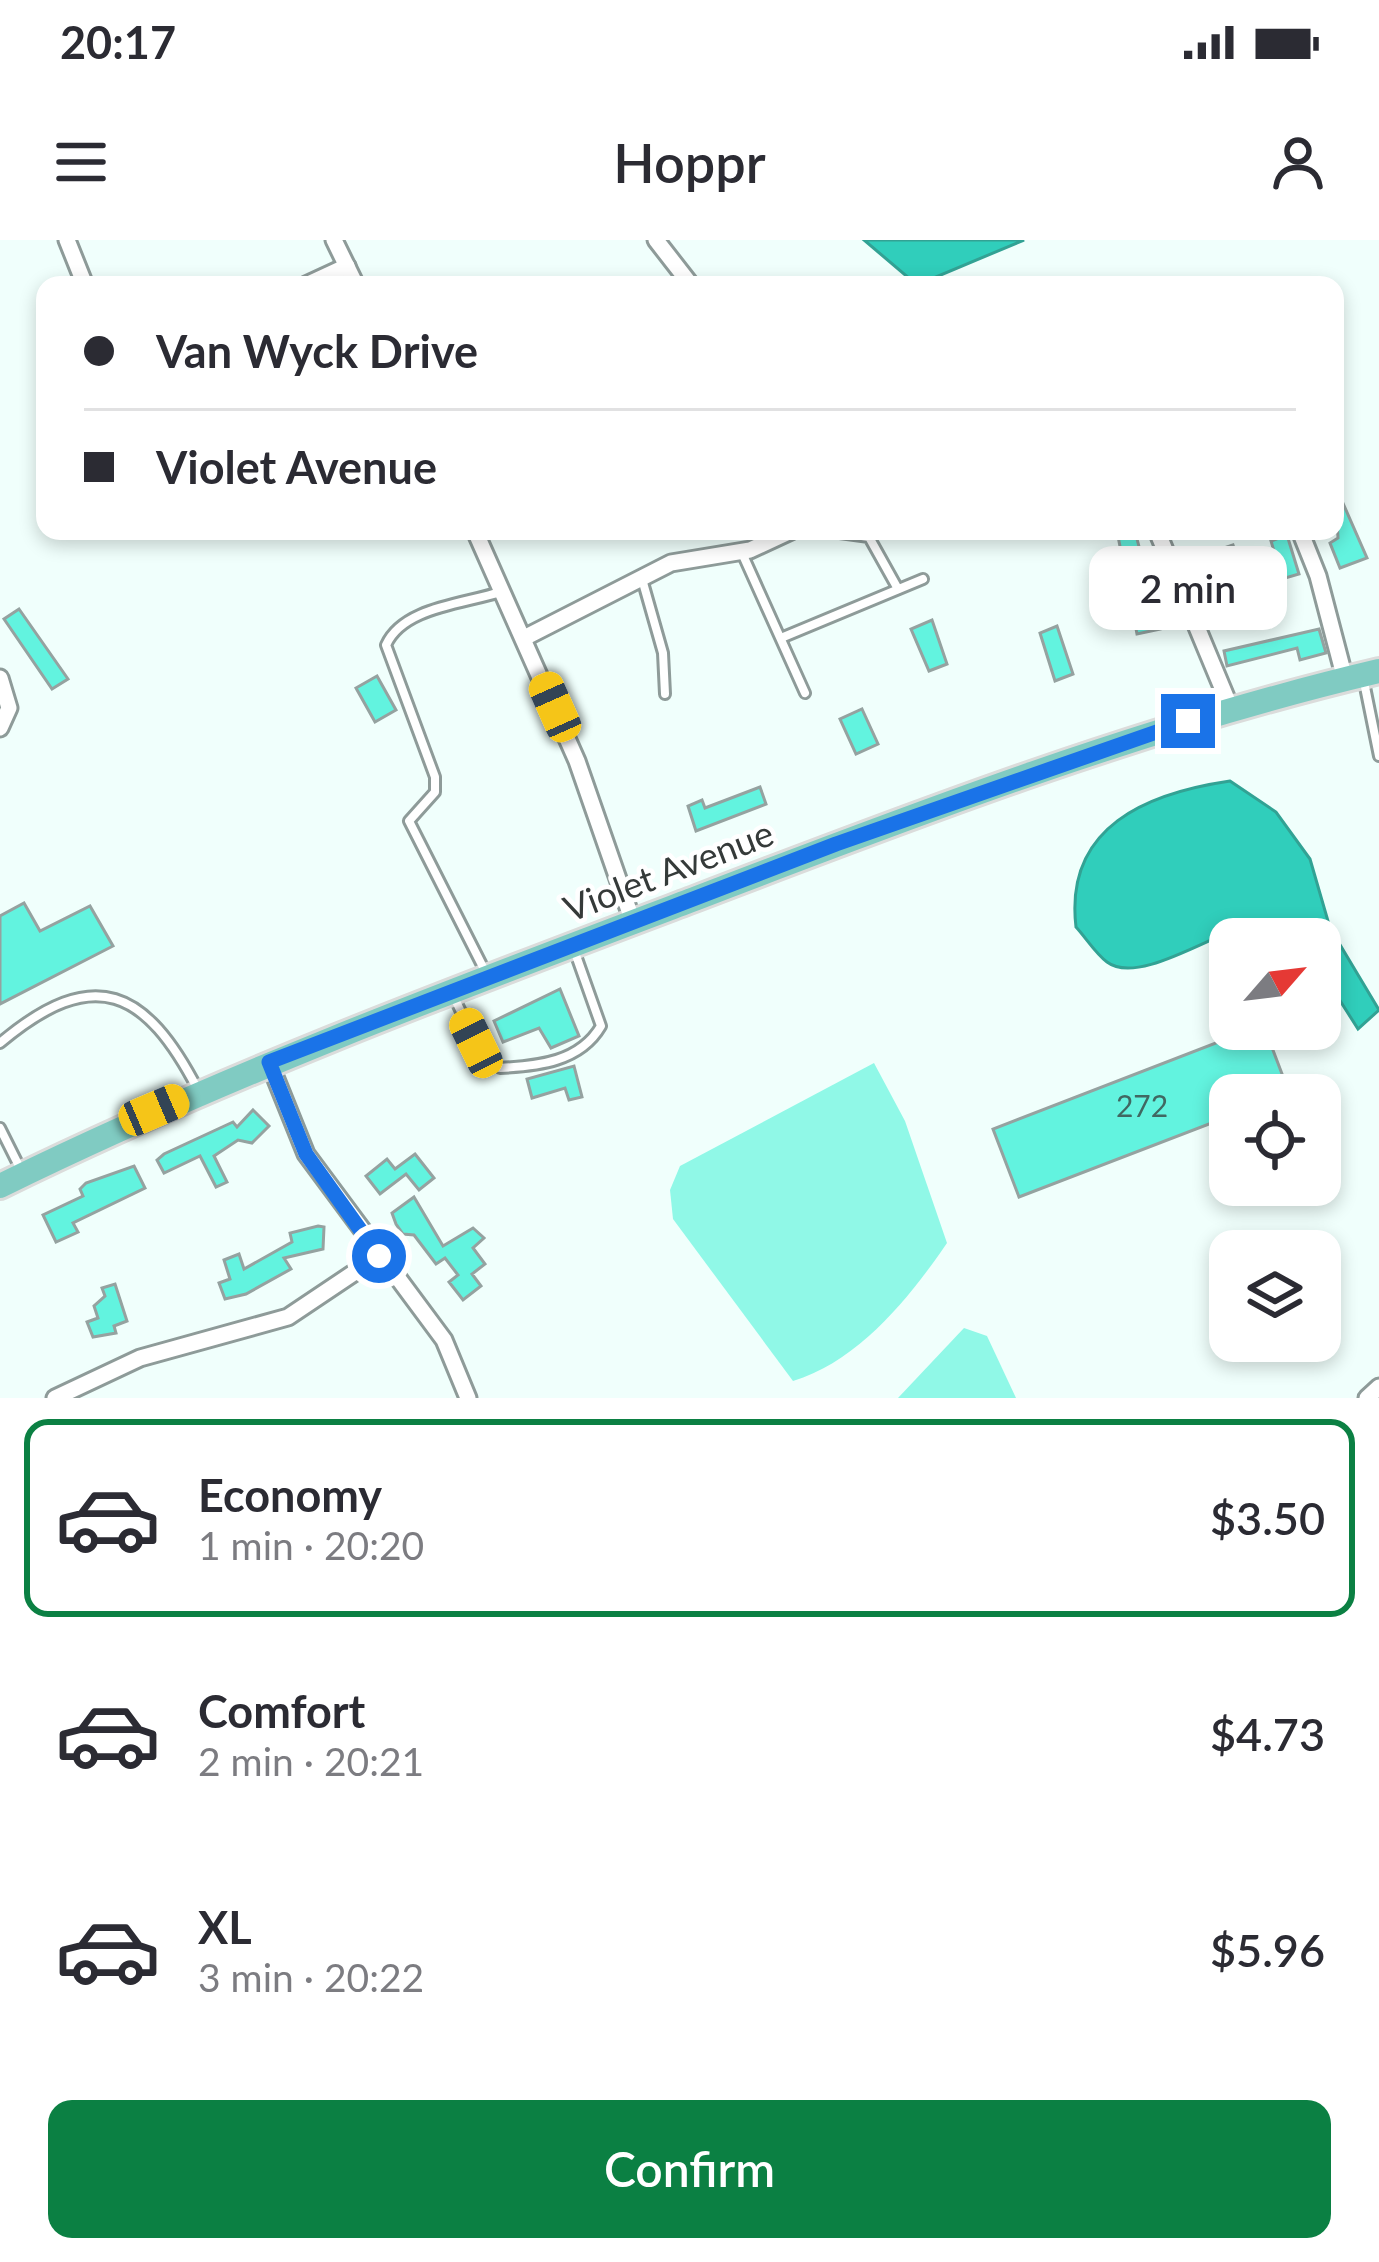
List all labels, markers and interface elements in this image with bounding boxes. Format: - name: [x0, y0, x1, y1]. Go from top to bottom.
- text: 20:17: [60, 15, 176, 69]
- icon: menu: [48, 129, 114, 195]
- icon: person: [1265, 129, 1331, 195]
- text: Hoppr: [613, 130, 766, 195]
- text: Van Wyck Drive: [156, 324, 478, 378]
- text: Violet Avenue: [156, 440, 437, 494]
- callout: 2 min: [1089, 547, 1287, 631]
- text: 2 min: [1140, 565, 1236, 611]
- car: [524, 667, 586, 747]
- route end: [1161, 694, 1215, 748]
- street label: Violet Avenue: [557, 810, 779, 930]
- north arrow: [1209, 918, 1341, 1050]
- map controls: [1209, 918, 1341, 1362]
- car: [444, 1003, 508, 1083]
- button: locate: [1209, 1074, 1341, 1206]
- car: [114, 1079, 194, 1141]
- house number: 272: [1116, 1087, 1168, 1123]
- route start: [352, 1229, 406, 1283]
- button: layers: [1209, 1230, 1341, 1362]
- icon: car: [54, 1464, 162, 1572]
- text: Economy: [198, 1468, 382, 1522]
- text: $3.50: [1210, 1491, 1325, 1545]
- text: 1 min · 20:20: [198, 1522, 424, 1568]
- icon: car: [54, 1680, 162, 1788]
- text: Comfort: [198, 1684, 365, 1738]
- text: $4.73: [1210, 1707, 1325, 1761]
- text: 2 min · 20:21: [198, 1738, 424, 1784]
- icon: car: [54, 1896, 162, 2004]
- text: XL: [198, 1900, 252, 1954]
- text: $5.96: [1210, 1923, 1325, 1977]
- text: 3 min · 20:22: [198, 1954, 424, 2000]
- button: Confirm: [48, 2100, 1331, 2238]

